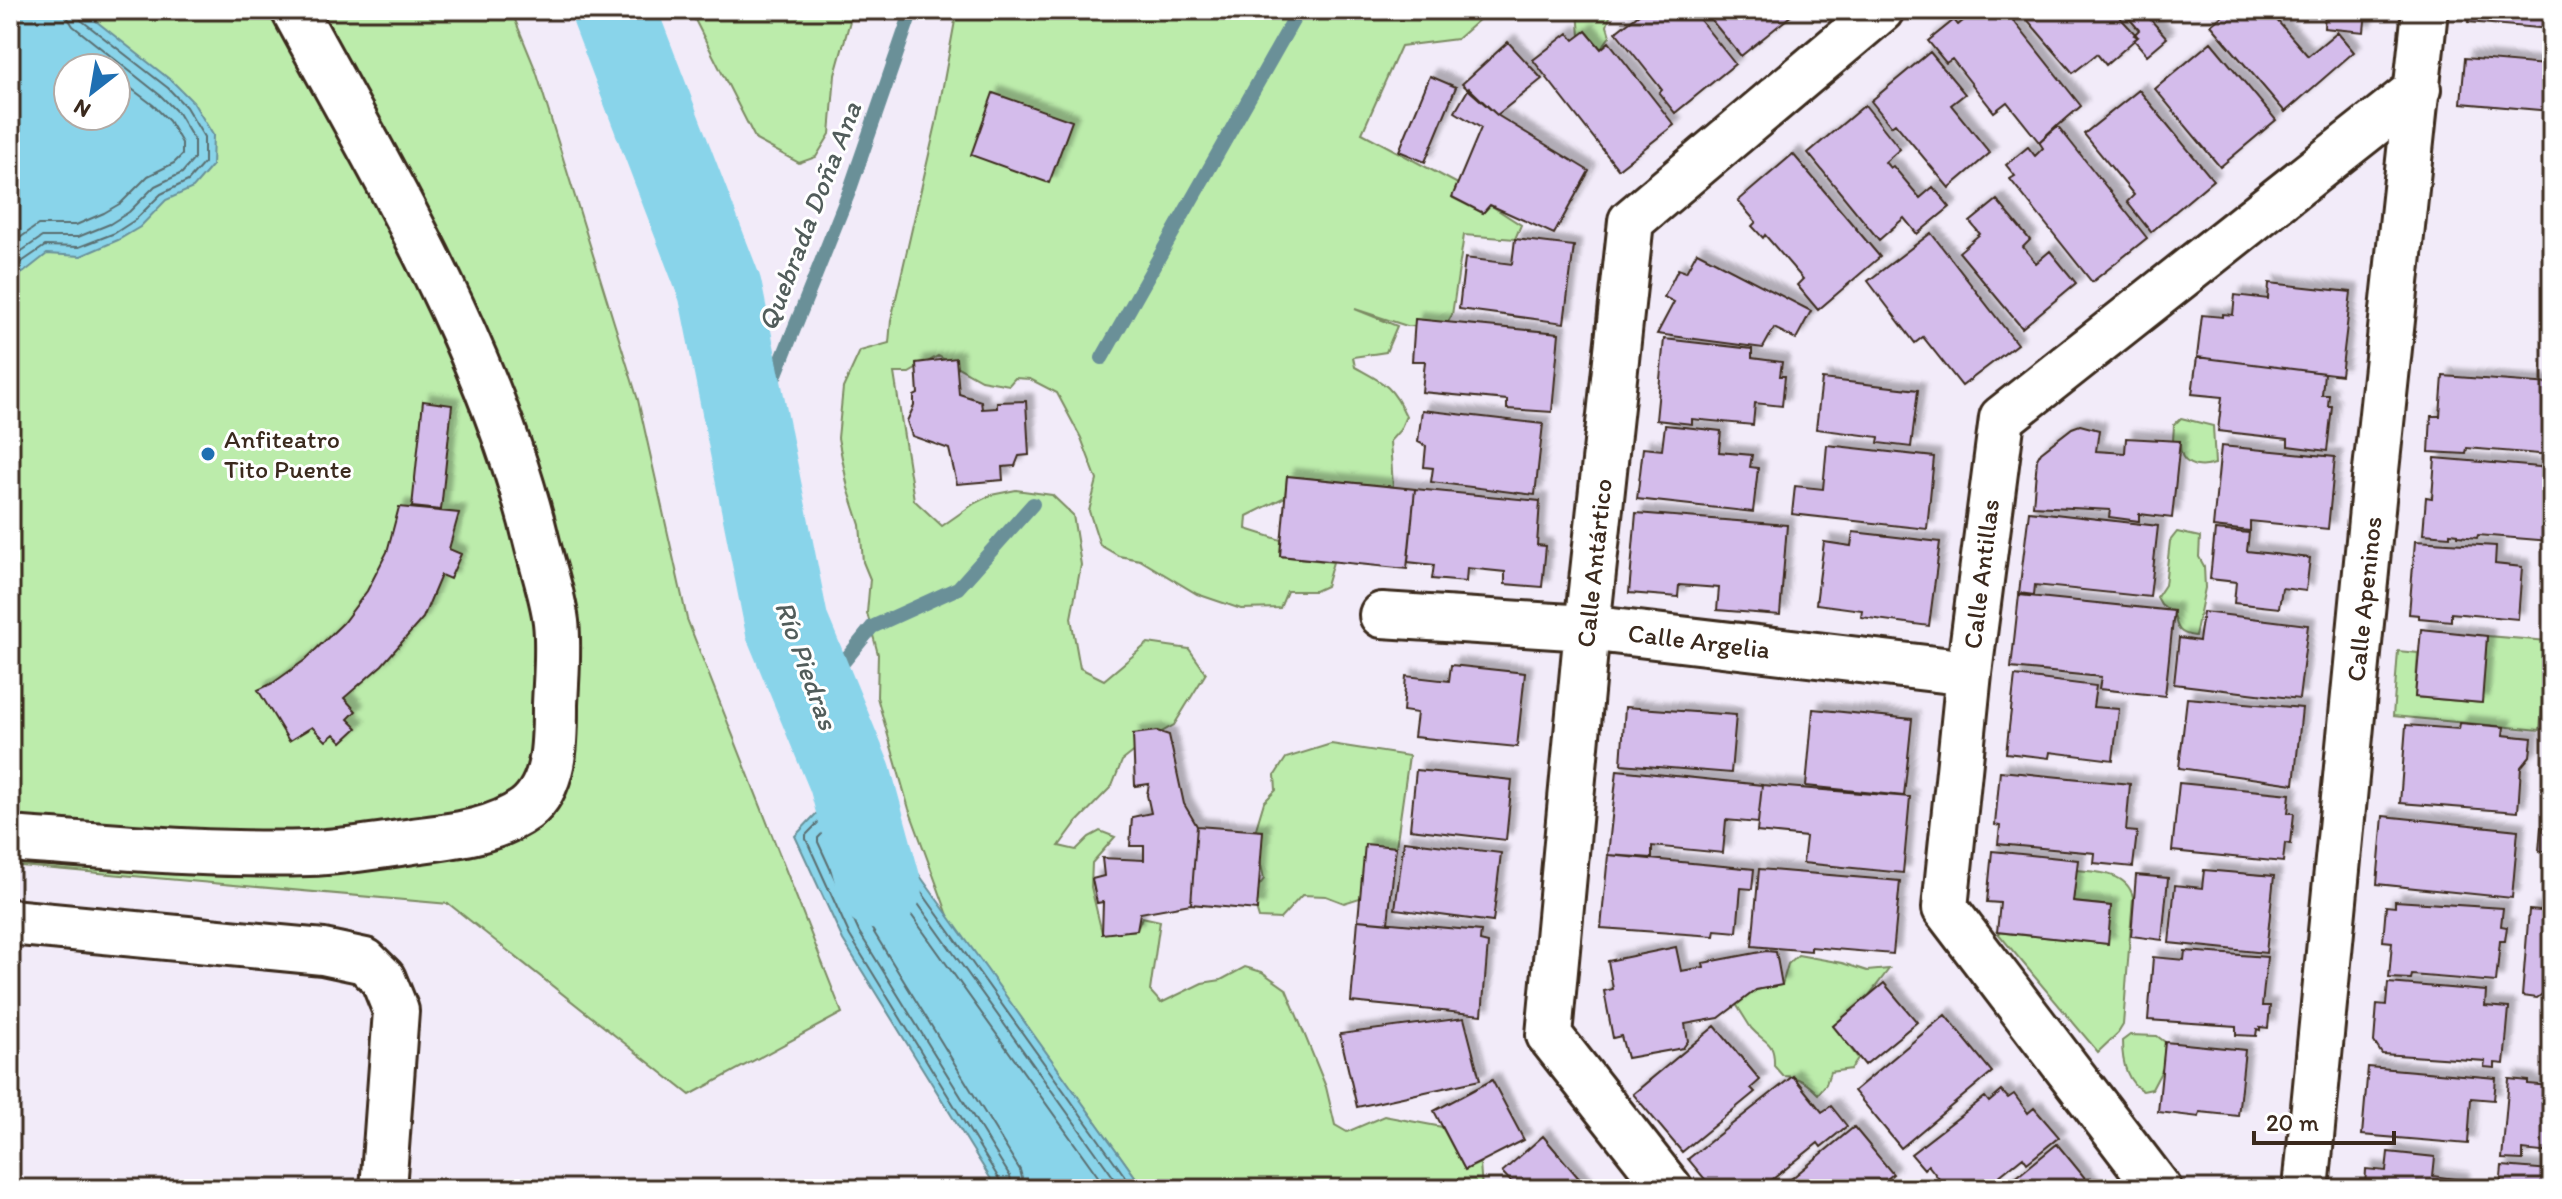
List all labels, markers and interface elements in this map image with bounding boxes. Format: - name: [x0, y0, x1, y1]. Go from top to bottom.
- north arrow: [52, 52, 132, 132]
- text: N: [69, 93, 95, 124]
- water label: Quebrada Doña Ana: [750, 96, 868, 335]
- place label: Anfiteatro Tito Puente: [224, 423, 352, 485]
- marker: Anfiteatro Tito Puente: [199, 445, 217, 463]
- street label: Calle Antártico: [1569, 477, 1619, 649]
- street label: Calle Antillas: [1956, 497, 2006, 651]
- street label: Calle Apeninos: [2339, 515, 2389, 683]
- water label: Río Piedras: [768, 596, 846, 735]
- street label: Calle Argelia: [1626, 616, 1772, 666]
- scale bar: [2254, 1095, 2394, 1145]
- text: 20 m: [2266, 1108, 2319, 1137]

